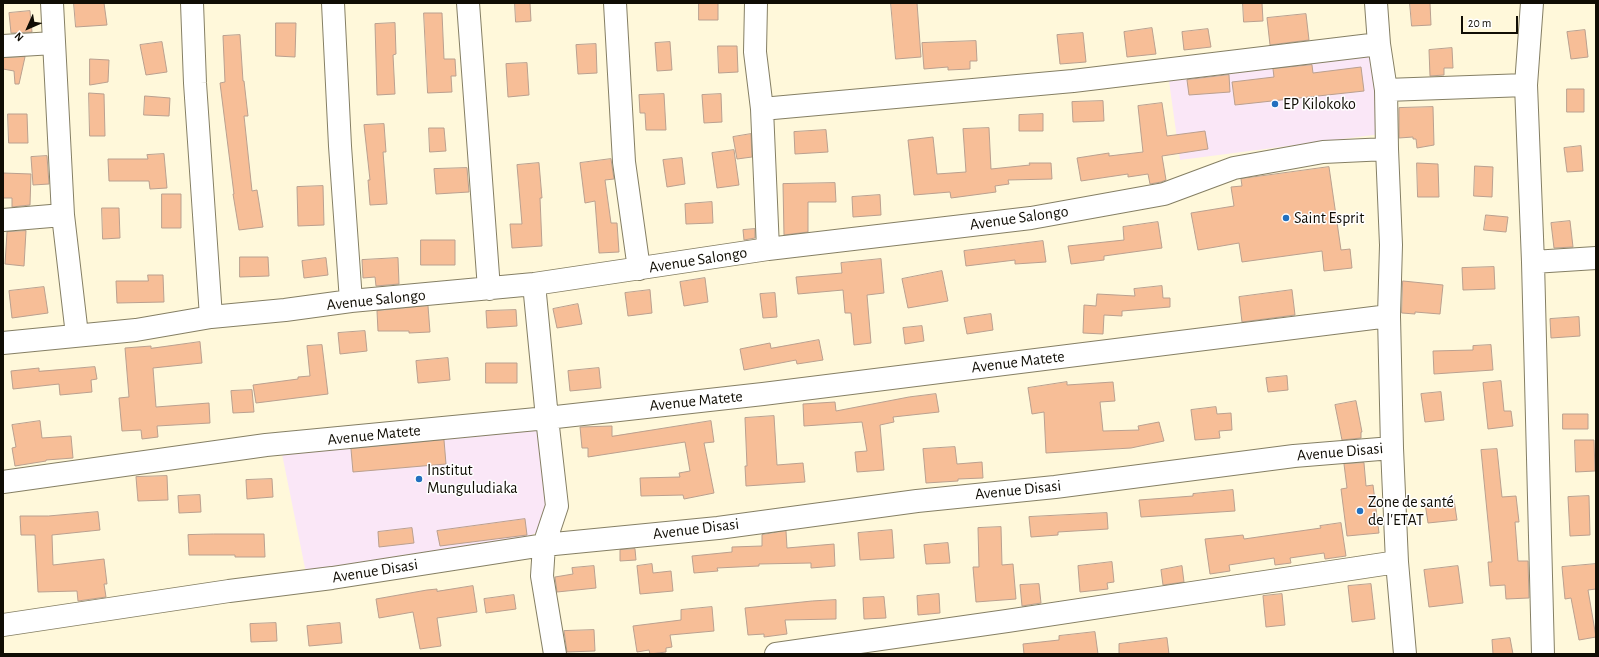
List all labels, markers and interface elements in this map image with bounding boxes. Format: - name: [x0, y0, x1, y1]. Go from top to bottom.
- north arrow: [8, 8, 48, 48]
- scale bar: [1463, 8, 1520, 34]
- text: 20 m: [1468, 17, 1491, 29]
- text: N: [13, 30, 26, 43]
- place label: EP Kilokoko: [1283, 94, 1356, 114]
- marker: EP Kilokoko: [1270, 99, 1280, 109]
- street label: Avenue Salongo: [968, 202, 1070, 234]
- place label: Saint Esprit: [1294, 208, 1364, 228]
- marker: Saint Esprit: [1281, 213, 1291, 223]
- street label: Avenue Salongo: [647, 243, 749, 277]
- street label: Avenue Salongo: [326, 285, 426, 315]
- street label: Avenue Matete: [970, 347, 1066, 377]
- street label: Avenue Matete: [648, 387, 744, 415]
- street label: Avenue Matete: [326, 421, 422, 449]
- street label: Avenue Disasi: [1296, 439, 1384, 465]
- place label: Institut Munguludiaka: [427, 460, 518, 498]
- marker: Institut Munguludiaka: [414, 474, 424, 484]
- street label: Avenue Disasi: [974, 476, 1062, 504]
- place label: Zone de santé de l'ETAT: [1368, 492, 1454, 530]
- marker: Zone de santé de l'ETAT: [1355, 506, 1365, 516]
- street label: Avenue Disasi: [652, 514, 740, 544]
- street label: Avenue Disasi: [331, 555, 419, 587]

